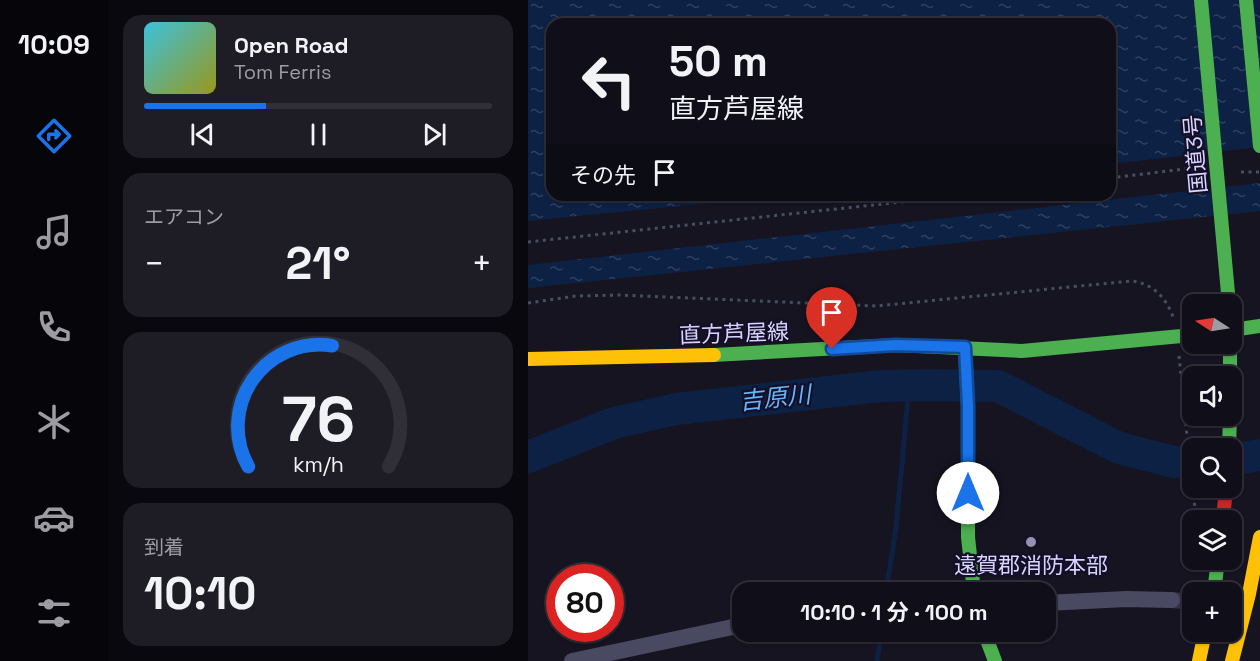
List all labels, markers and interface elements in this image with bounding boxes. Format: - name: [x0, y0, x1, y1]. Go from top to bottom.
- text: 10:09: [18, 27, 90, 62]
- text: Open Road: [234, 31, 349, 59]
- text: 50 m: [669, 35, 768, 88]
- icon: left: [570, 42, 648, 120]
- text: Tom Ferris: [234, 59, 332, 85]
- text: 直方芦屋線: [669, 91, 804, 126]
- street label: 国道3号: [1178, 113, 1212, 195]
- icon: directions: [33, 115, 75, 157]
- icon: previous: [186, 118, 219, 151]
- icon: pause: [302, 118, 335, 151]
- icon: next: [418, 118, 451, 151]
- icon: arrive: [648, 156, 681, 189]
- text: その先: [570, 161, 636, 189]
- text: エアコン: [144, 204, 224, 230]
- icon: music: [33, 211, 75, 253]
- text: 21°: [286, 235, 350, 292]
- text: −: [144, 243, 164, 285]
- text: +: [472, 243, 492, 285]
- pin: [806, 287, 857, 349]
- north arrow: [1182, 294, 1242, 354]
- map controls: [1182, 294, 1242, 642]
- icon: arrive: [815, 296, 848, 329]
- icon: phone: [33, 306, 75, 348]
- street label: 直方芦屋線: [679, 317, 789, 349]
- button: sound: [1182, 366, 1242, 426]
- water label: 吉原川: [738, 378, 815, 417]
- text: 76: [282, 380, 354, 459]
- icon: climate: [33, 401, 75, 443]
- button: search: [1182, 438, 1242, 498]
- text: km/h: [292, 451, 344, 478]
- position arrow: [936, 461, 1000, 525]
- icon: car: [33, 497, 75, 539]
- button: layers: [1182, 510, 1242, 570]
- text: 到着: [144, 534, 184, 560]
- marker: 遠賀郡消防本部: [1024, 535, 1038, 549]
- place label: 遠賀郡消防本部: [954, 551, 1108, 579]
- speed limit sign: 80: [546, 564, 624, 642]
- text: 10:10: [144, 565, 256, 622]
- button: +: [1182, 582, 1242, 642]
- icon: filters: [33, 592, 75, 634]
- text: 10:10 · 1 分 · 100 m: [800, 598, 988, 626]

